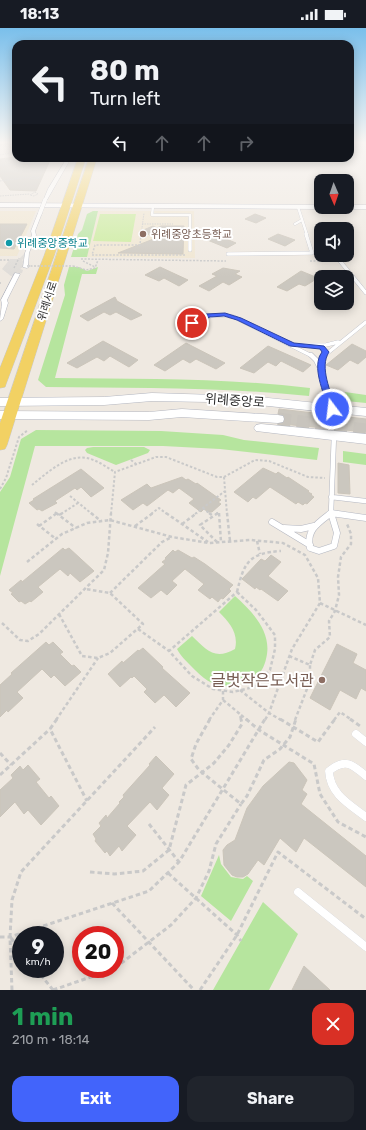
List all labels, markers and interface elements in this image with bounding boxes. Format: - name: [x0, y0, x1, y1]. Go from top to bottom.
- text: 18:13: [20, 5, 59, 23]
- text: 80 m: [90, 54, 160, 87]
- icon: left: [24, 56, 76, 108]
- text: Turn left: [90, 88, 160, 110]
- icon: left: [109, 132, 131, 154]
- icon: ahead: [151, 132, 173, 154]
- icon: ahead: [193, 132, 215, 154]
- icon: right: [235, 132, 257, 154]
- north arrow: [314, 174, 354, 214]
- map controls: [314, 174, 354, 310]
- button: sound: [314, 222, 354, 262]
- place label: 위례중앙초등학교: [151, 228, 232, 241]
- marker: 위례중앙초등학교: [138, 229, 148, 239]
- place label: 위례중앙중학교: [17, 237, 88, 250]
- marker: 위례중앙중학교: [4, 238, 14, 248]
- button: layers: [314, 270, 354, 310]
- street label: 위례서로: [35, 280, 60, 322]
- pin: [175, 306, 209, 340]
- icon: arrive: [181, 312, 203, 334]
- position arrow: [311, 388, 353, 430]
- street label: 위례중앙로: [205, 391, 265, 410]
- place label: 글벗작은도서관: [211, 671, 314, 690]
- marker: 글벗작은도서관: [317, 675, 327, 685]
- speed limit sign: 20: [72, 926, 124, 978]
- text: 9: [32, 935, 44, 959]
- text: km/h: [26, 956, 50, 968]
- text: 1 min: [12, 1003, 73, 1031]
- button: close: [312, 1003, 354, 1045]
- text: 210 m · 18:14: [12, 1032, 90, 1047]
- button: Exit: [12, 1076, 179, 1122]
- button: Share: [187, 1076, 354, 1122]

